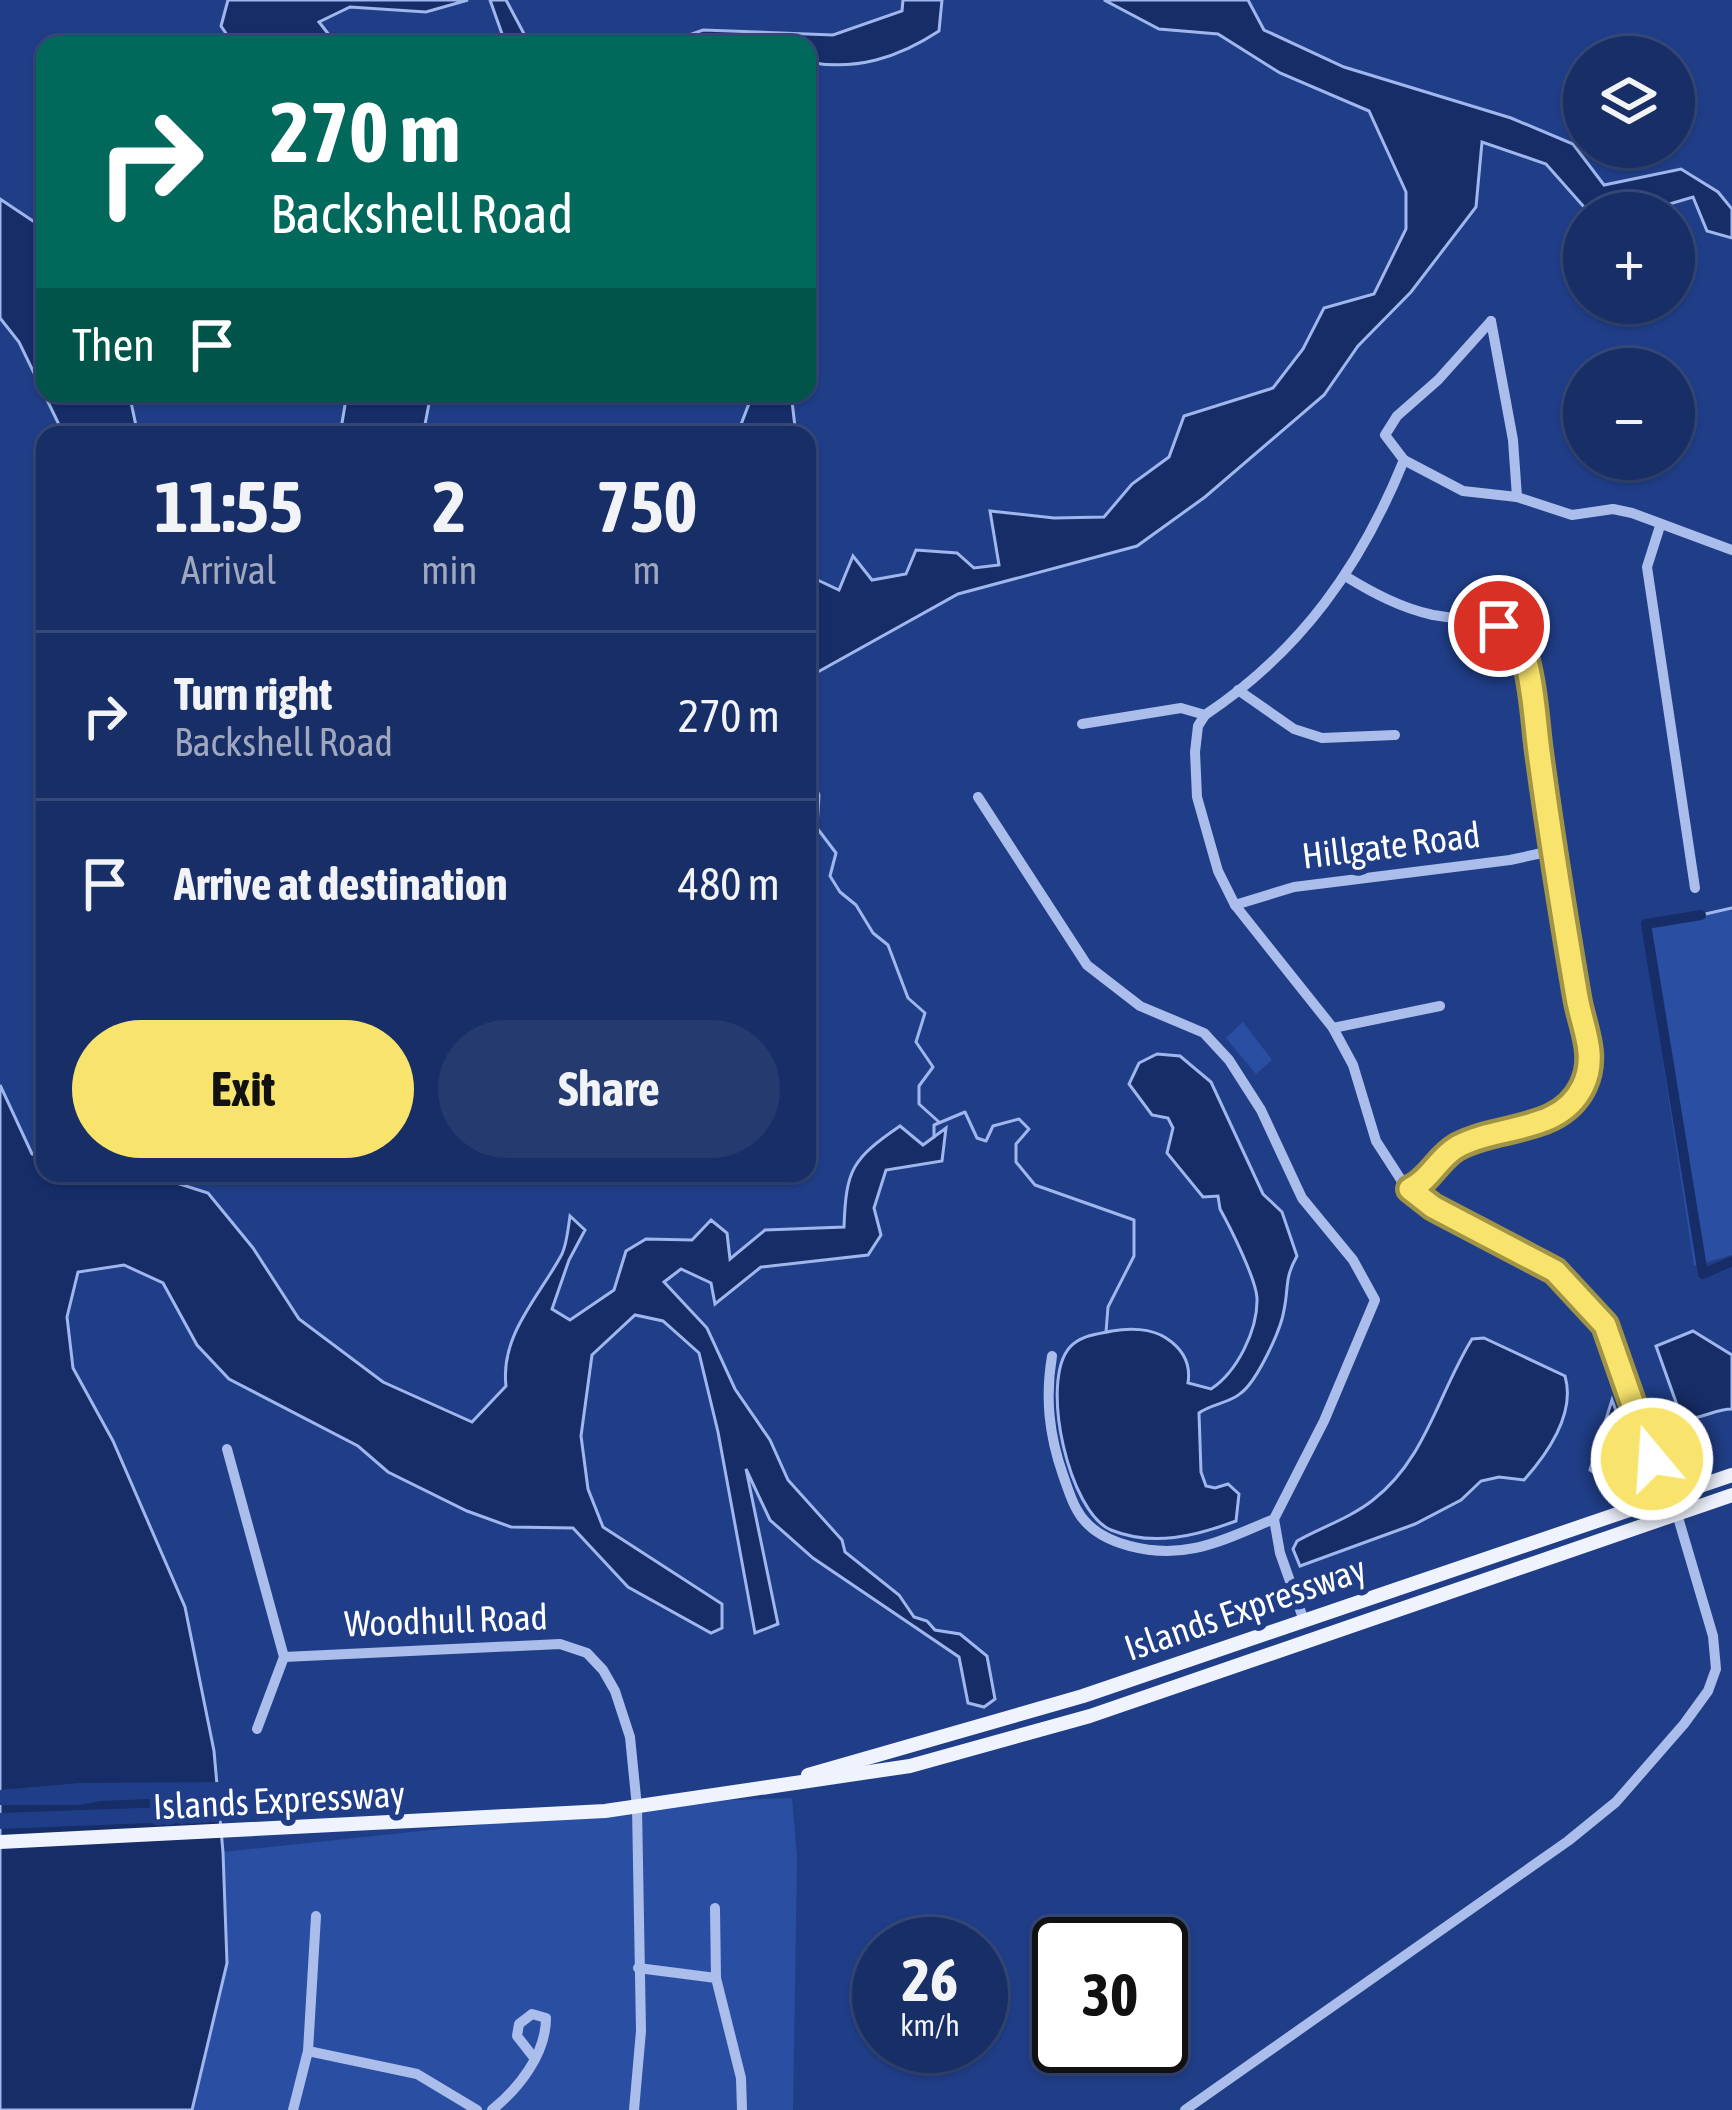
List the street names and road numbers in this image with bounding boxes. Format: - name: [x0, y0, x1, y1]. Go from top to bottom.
- street label: Hillgate Road: [1299, 813, 1483, 877]
- street label: Islands Expressway: [1119, 1547, 1371, 1669]
- street label: Woodhull Road: [344, 1595, 548, 1645]
- street label: Islands Expressway: [152, 1772, 406, 1828]

